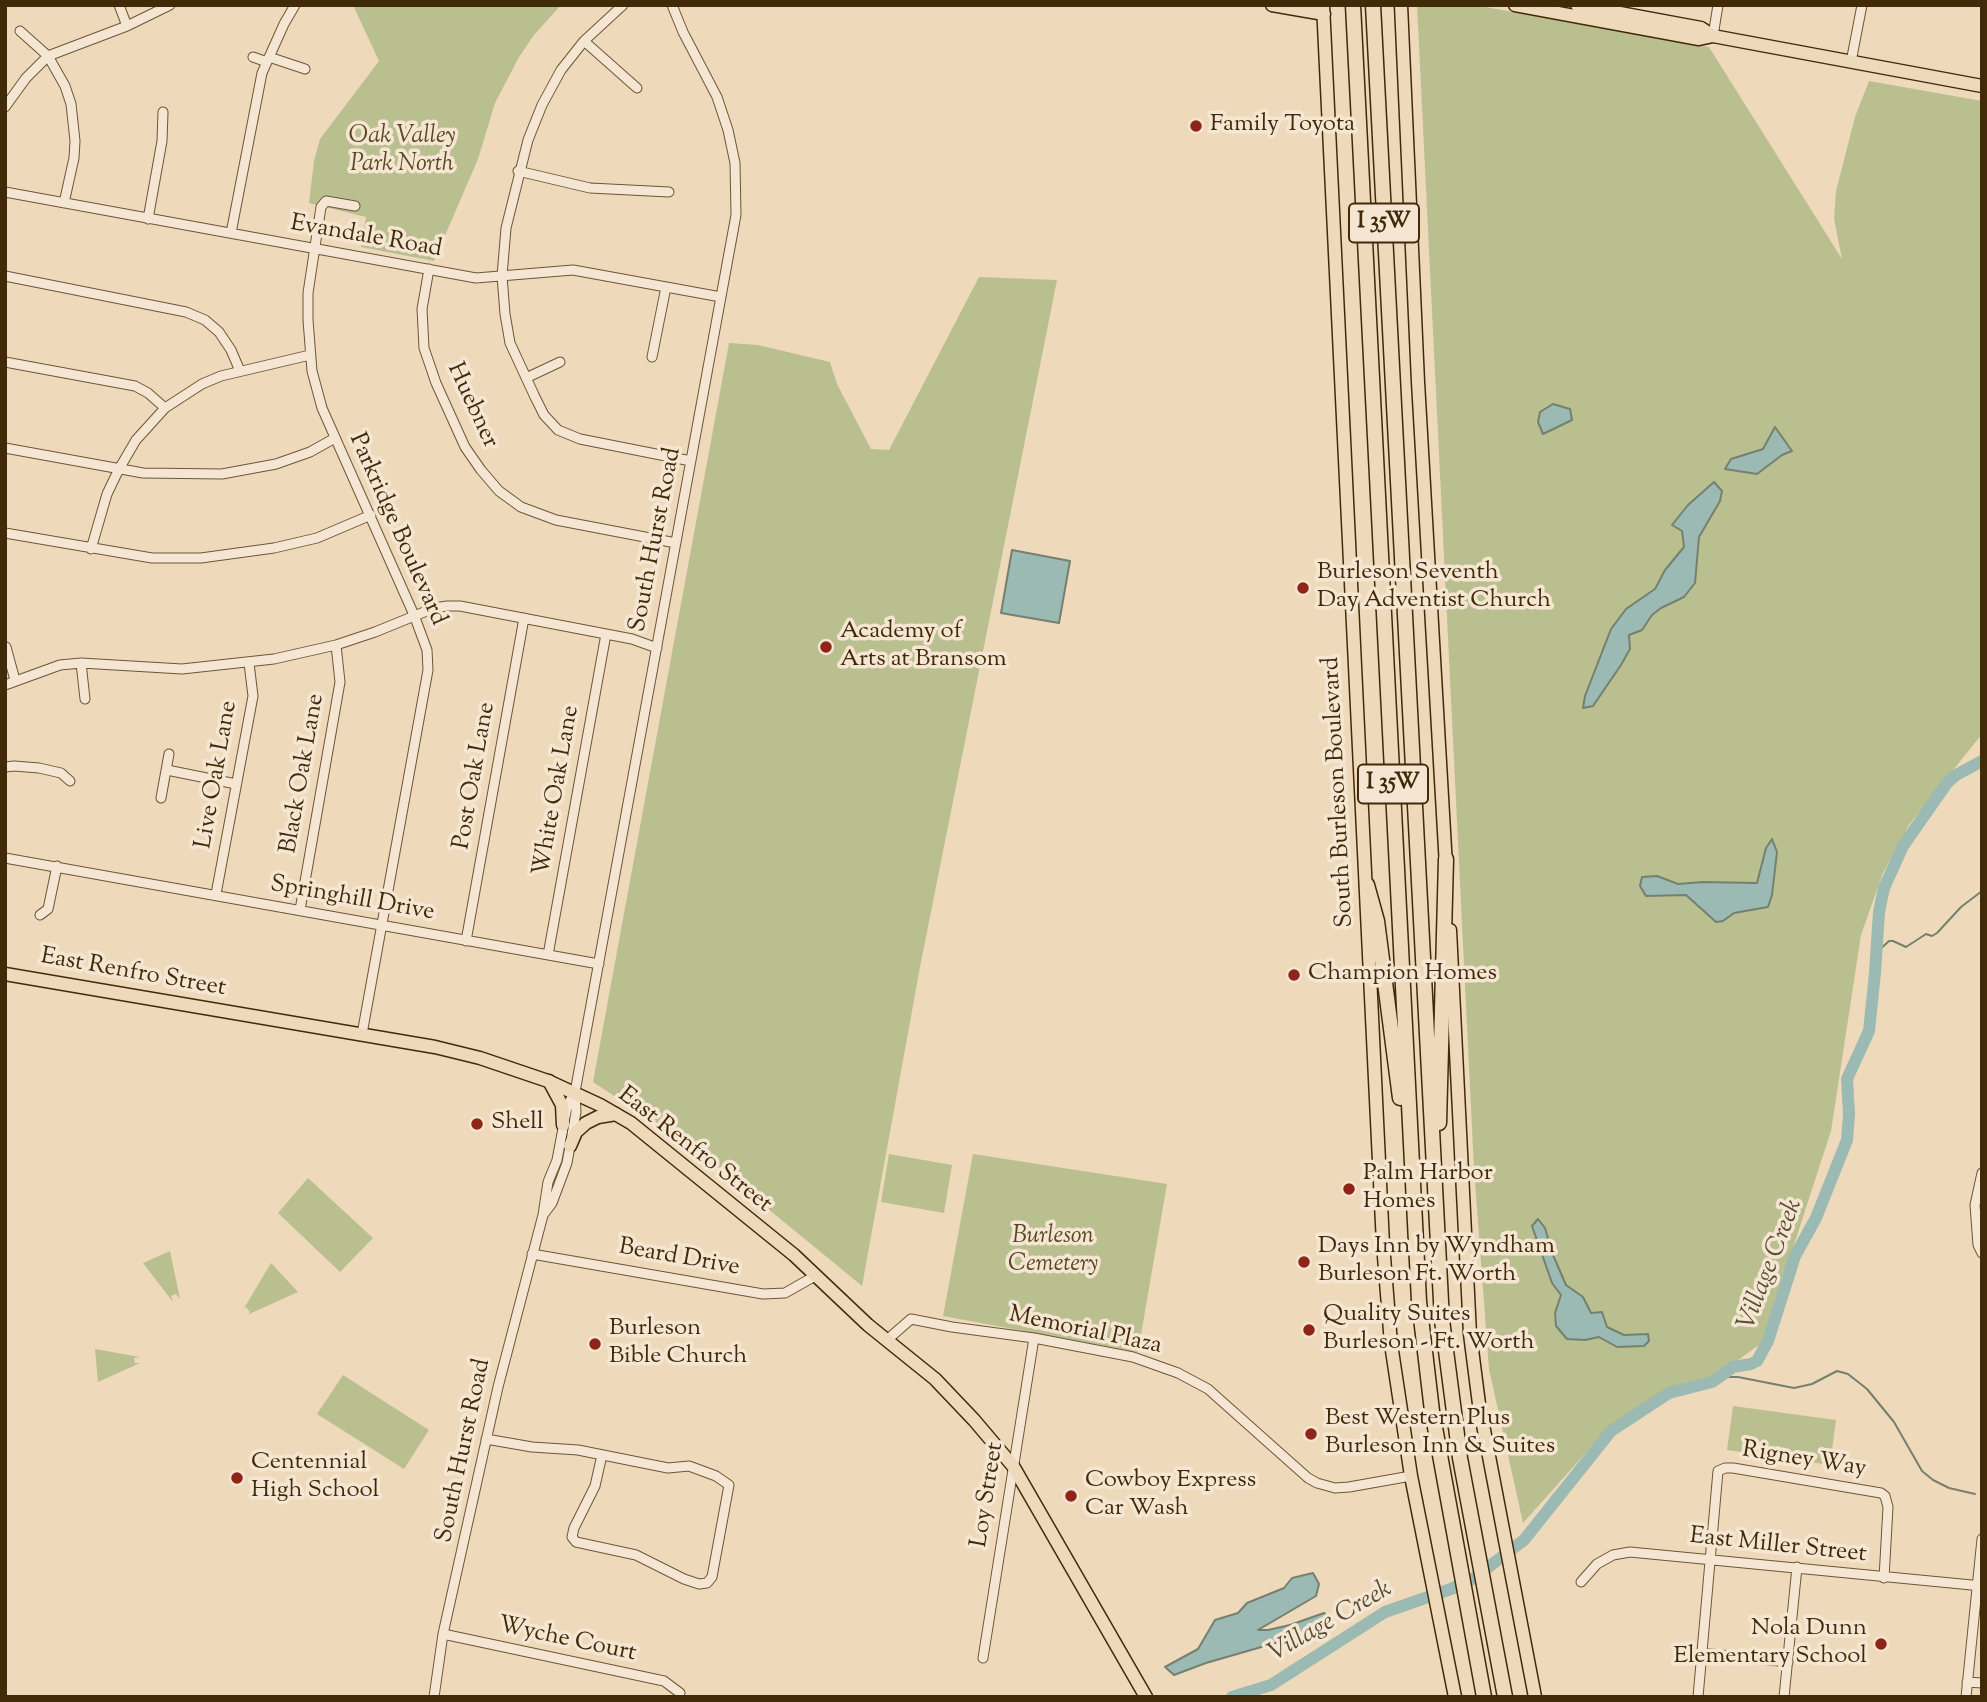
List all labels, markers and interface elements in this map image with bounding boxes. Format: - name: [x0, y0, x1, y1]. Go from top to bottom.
- place label: Family Toyota: [1210, 112, 1355, 140]
- marker: Family Toyota: [1188, 118, 1204, 134]
- park label: Oak Valley Park North: [349, 124, 455, 180]
- road number: I 35W: [1349, 204, 1419, 243]
- street label: Evandale Road: [288, 211, 444, 265]
- street label: Huebner: [439, 359, 503, 453]
- street label: Parkridge Boulevard: [341, 429, 451, 631]
- street label: South Hurst Road: [625, 445, 689, 635]
- place label: Burleson Seventh Day Adventist Church: [1317, 560, 1551, 616]
- marker: Burleson Seventh Day Adventist Church: [1295, 580, 1311, 596]
- place label: Academy of Arts at Bransom: [840, 619, 1007, 675]
- marker: Academy of Arts at Bransom: [818, 639, 834, 655]
- street label: South Burleson Boulevard: [1319, 656, 1361, 928]
- street label: Black Oak Lane: [276, 692, 332, 856]
- street label: Live Oak Lane: [191, 699, 245, 851]
- street label: Post Oak Lane: [449, 700, 503, 852]
- street label: White Oak Lane: [529, 704, 587, 878]
- road number: I 35W: [1358, 764, 1428, 804]
- street label: Springhill Drive: [268, 871, 436, 929]
- street label: East Renfro Street: [38, 944, 228, 1004]
- place label: Champion Homes: [1308, 961, 1497, 989]
- marker: Champion Homes: [1286, 967, 1302, 983]
- street label: East Renfro Street: [611, 1082, 777, 1220]
- place label: Shell: [491, 1110, 544, 1138]
- marker: Shell: [469, 1116, 485, 1132]
- place label: Palm Harbor Homes: [1363, 1161, 1493, 1217]
- marker: Palm Harbor Homes: [1341, 1181, 1357, 1197]
- water label: Village Creek: [1733, 1195, 1811, 1335]
- park label: Burleson Cemetery: [1008, 1224, 1098, 1280]
- street label: Beard Drive: [616, 1234, 742, 1284]
- place label: Days Inn by Wyndham Burleson Ft. Worth: [1318, 1234, 1555, 1290]
- marker: Days Inn by Wyndham Burleson Ft. Worth: [1296, 1254, 1312, 1270]
- street label: Memorial Plaza: [1006, 1302, 1164, 1362]
- place label: Quality Suites Burleson - Ft. Worth: [1323, 1302, 1535, 1358]
- place label: Burleson Bible Church: [609, 1316, 747, 1372]
- marker: Quality Suites Burleson - Ft. Worth: [1301, 1322, 1317, 1338]
- marker: Burleson Bible Church: [587, 1336, 603, 1352]
- street label: South Hurst Road: [431, 1356, 499, 1546]
- place label: Best Western Plus Burleson Inn & Suites: [1325, 1406, 1555, 1462]
- marker: Best Western Plus Burleson Inn & Suites: [1303, 1426, 1319, 1442]
- street label: Rigney Way: [1740, 1437, 1868, 1485]
- street label: Loy Street: [966, 1440, 1012, 1550]
- place label: Centennial High School: [251, 1450, 379, 1506]
- place label: Cowboy Express Car Wash: [1085, 1468, 1256, 1524]
- marker: Centennial High School: [229, 1470, 245, 1486]
- marker: Cowboy Express Car Wash: [1063, 1488, 1079, 1504]
- street label: East Miller Street: [1688, 1523, 1868, 1571]
- water label: Village Creek: [1264, 1575, 1398, 1671]
- street label: Wyche Court: [495, 1612, 639, 1670]
- place label: Nola Dunn Elementary School: [1673, 1616, 1867, 1672]
- marker: Nola Dunn Elementary School: [1873, 1636, 1889, 1652]

